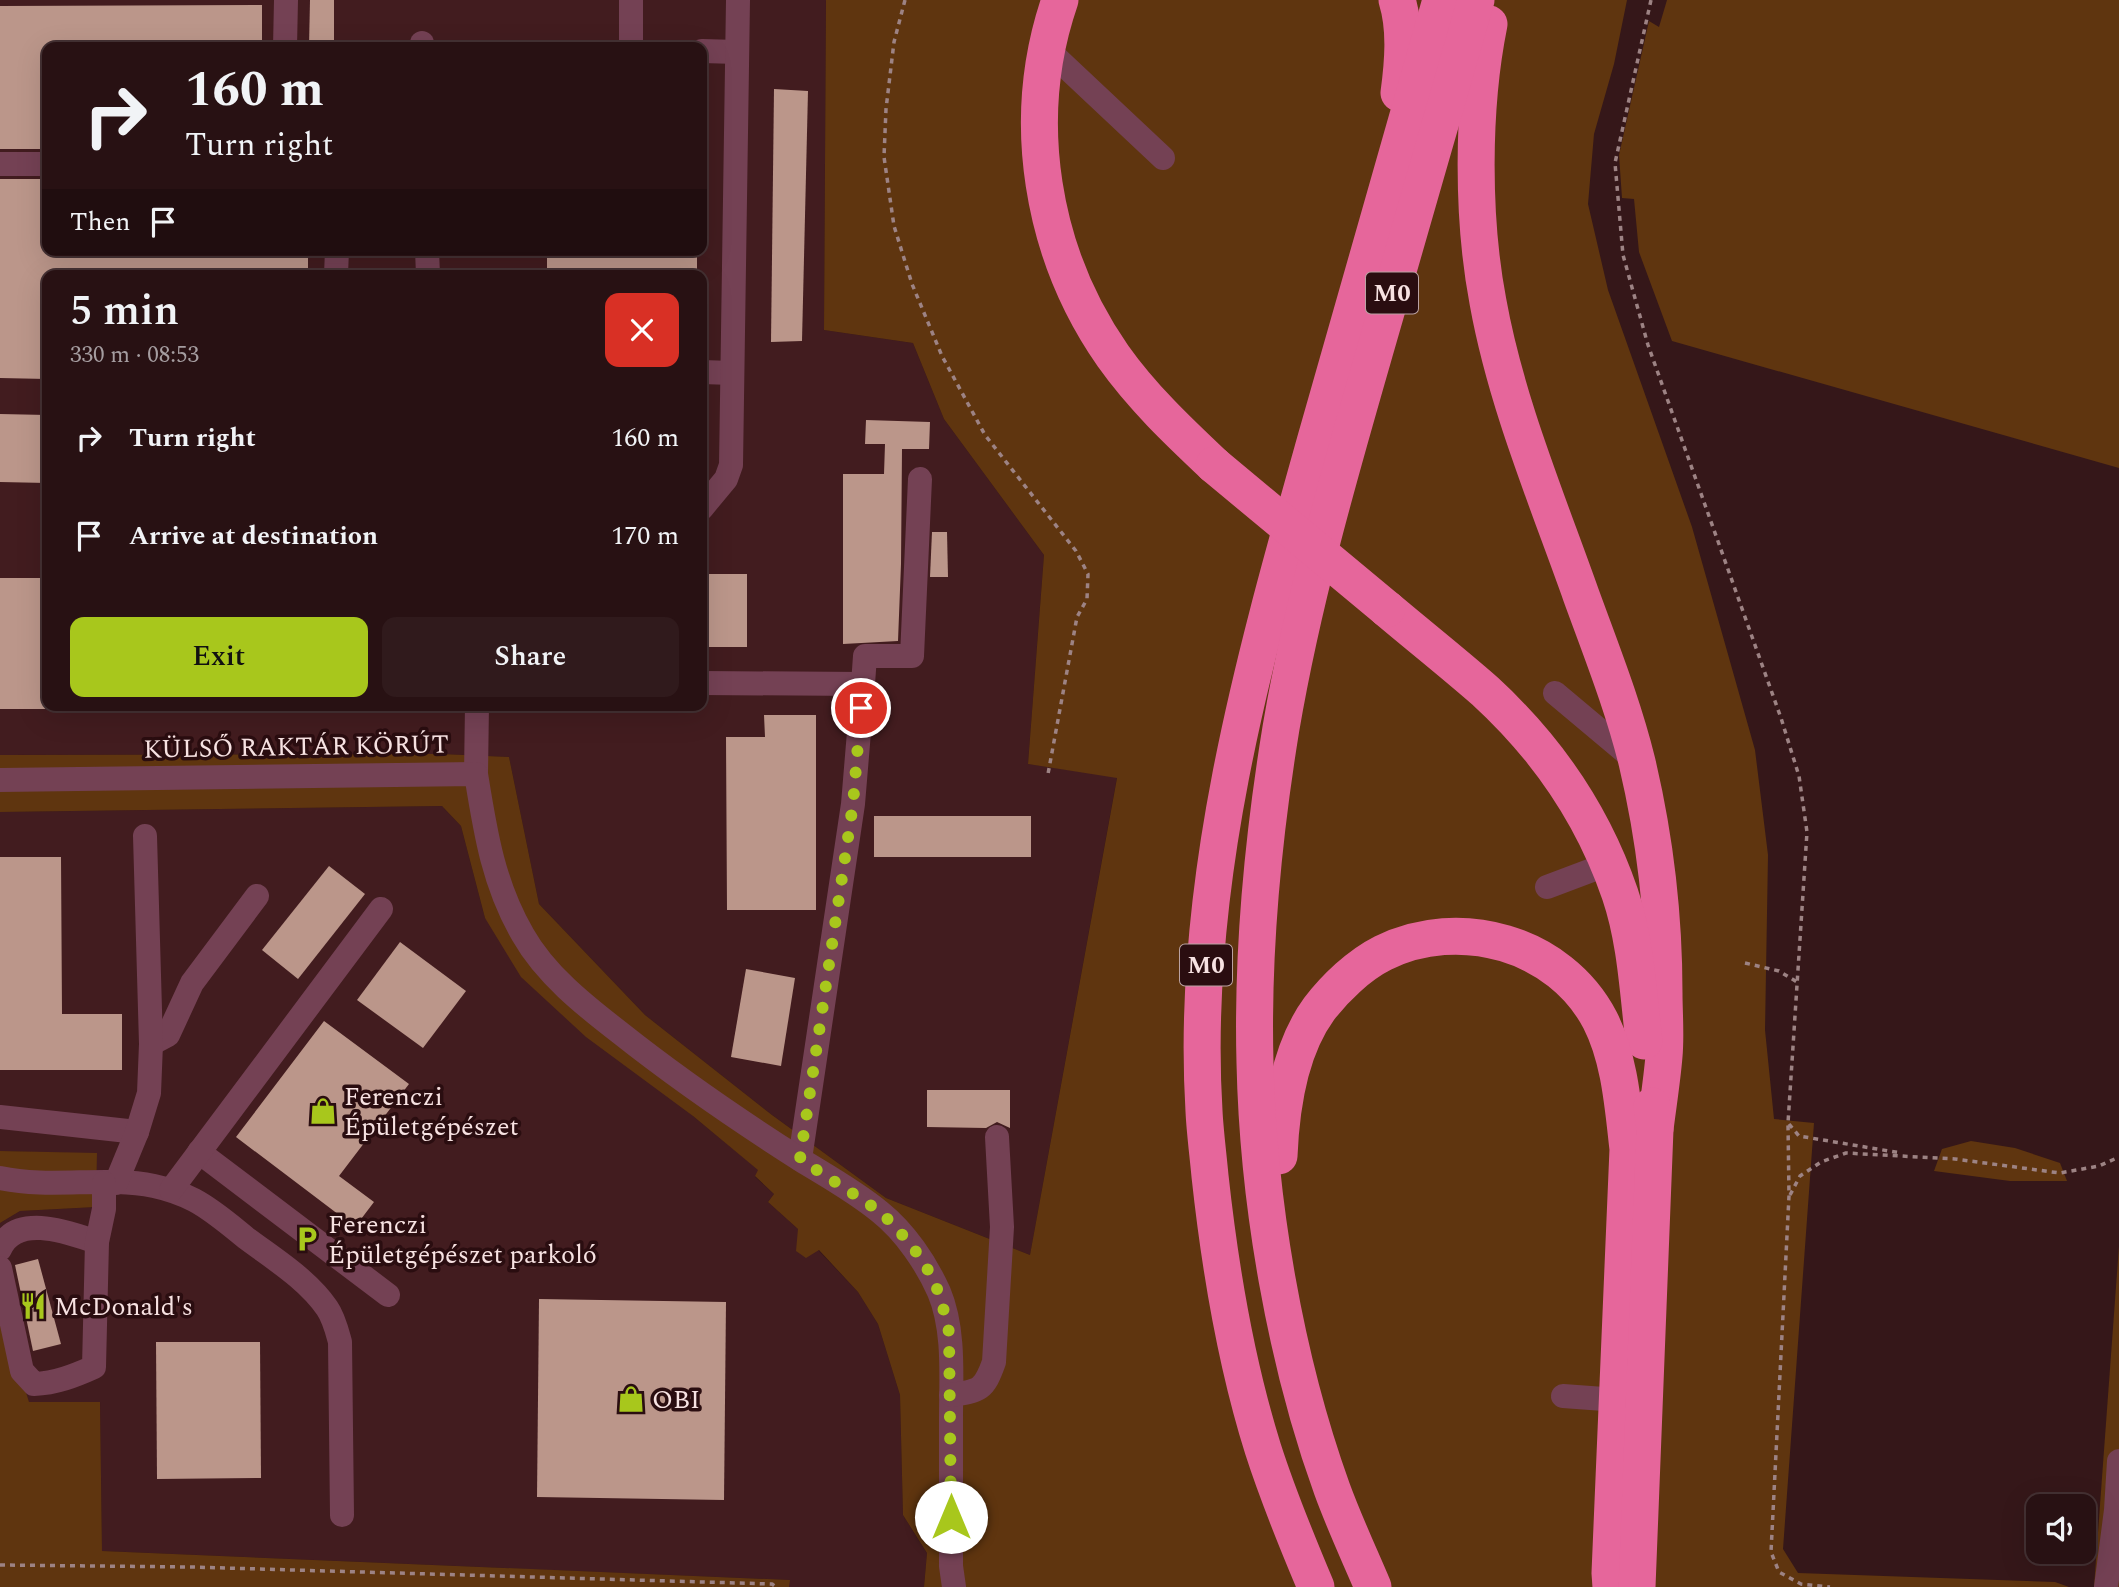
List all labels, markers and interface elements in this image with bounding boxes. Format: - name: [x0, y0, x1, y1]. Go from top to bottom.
- text: 160 m: [185, 53, 324, 128]
- icon: right: [70, 70, 161, 161]
- text: Turn right: [185, 121, 333, 170]
- text: Then: [70, 202, 130, 242]
- icon: arrive: [144, 203, 182, 241]
- road number: M0: [1366, 272, 1418, 314]
- text: 5 min: [70, 280, 179, 343]
- button: close: [605, 293, 679, 367]
- text: 330 m · 08:53: [70, 338, 199, 373]
- text: Turn right: [129, 418, 256, 458]
- text: 160 m: [611, 418, 679, 458]
- icon: right: [70, 419, 108, 457]
- text: Arrive at destination: [129, 516, 378, 556]
- text: 170 m: [611, 516, 679, 556]
- icon: arrive: [70, 517, 108, 555]
- button: Exit: [70, 617, 368, 697]
- button: Share: [382, 617, 679, 697]
- pin: [831, 678, 891, 738]
- icon: arrive: [842, 689, 880, 727]
- street label: KÜLSŐ RAKTÁR KÖRÚT: [143, 724, 449, 770]
- road number: M0: [1180, 945, 1232, 986]
- place label: Ferenczi Épületgépészet: [344, 1077, 519, 1147]
- shop icon: Ferenczi Épületgépészet: [308, 1096, 338, 1126]
- place label: Ferenczi Épületgépészet parkoló: [328, 1205, 597, 1275]
- parking icon: Ferenczi Épületgépészet parkoló: [292, 1224, 322, 1254]
- place label: McDonald's: [54, 1287, 193, 1327]
- restaurant icon: McDonald's: [18, 1291, 48, 1321]
- place label: OBI: [652, 1380, 700, 1420]
- shop icon: OBI: [616, 1384, 646, 1414]
- position arrow: [914, 1480, 988, 1554]
- map controls: [2026, 1494, 2096, 1564]
- button: sound: [2026, 1494, 2096, 1564]

